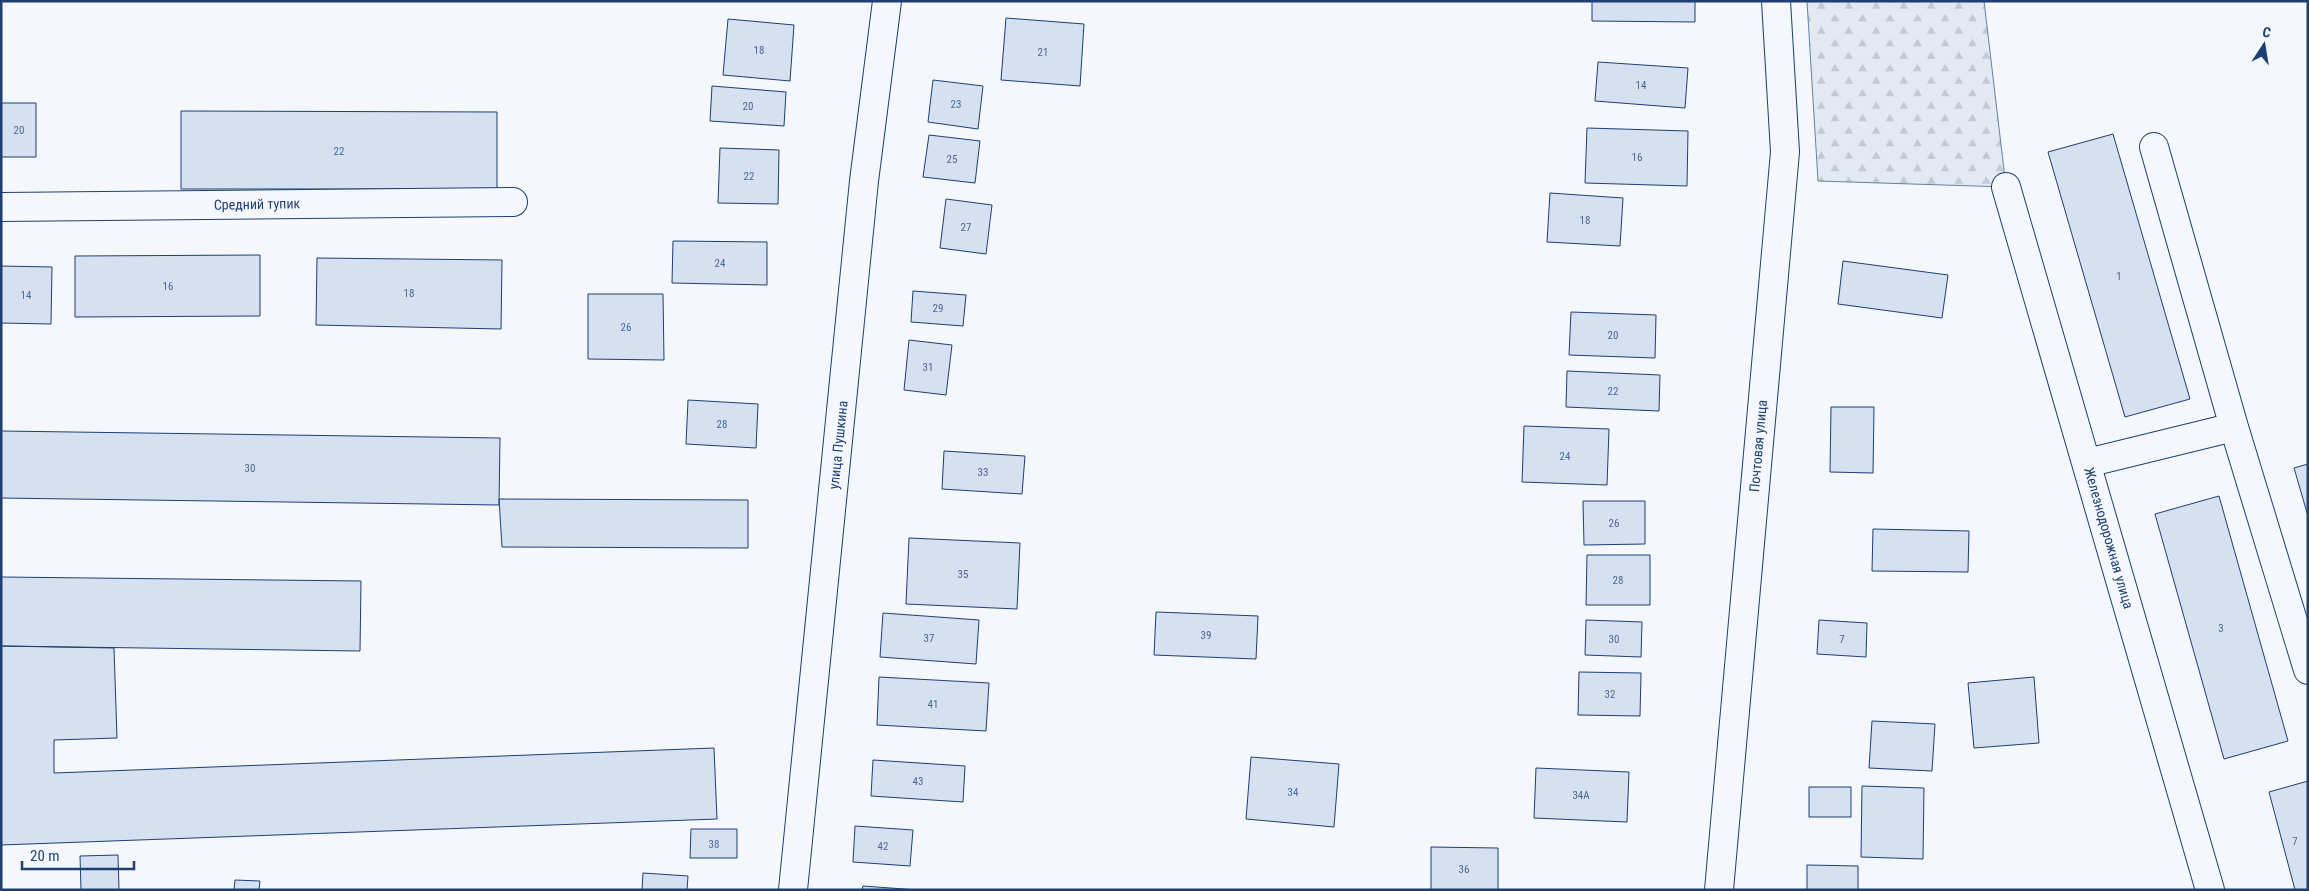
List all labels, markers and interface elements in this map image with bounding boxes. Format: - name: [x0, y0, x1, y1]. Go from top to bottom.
- north arrow: [2239, 20, 2289, 70]
- text: С: [2261, 24, 2272, 41]
- house number: 18: [754, 44, 764, 57]
- house number: 21: [1038, 46, 1048, 59]
- house number: 14: [1636, 79, 1647, 92]
- house number: 23: [951, 98, 961, 111]
- house number: 20: [743, 100, 753, 113]
- house number: 20: [14, 124, 24, 137]
- house number: 22: [334, 145, 344, 158]
- house number: 16: [1632, 151, 1642, 164]
- house number: 25: [947, 153, 957, 166]
- house number: 22: [744, 170, 754, 183]
- street label: Средний тупик: [214, 195, 301, 213]
- house number: 18: [1580, 214, 1590, 227]
- house number: 27: [961, 221, 971, 234]
- house number: 24: [715, 257, 726, 270]
- house number: 1: [2116, 270, 2122, 283]
- house number: 16: [163, 280, 173, 293]
- house number: 18: [404, 287, 414, 300]
- house number: 14: [21, 289, 32, 302]
- house number: 29: [933, 302, 943, 315]
- house number: 26: [621, 321, 631, 334]
- house number: 20: [1608, 329, 1618, 342]
- house number: 31: [923, 361, 933, 374]
- house number: 22: [1608, 385, 1618, 398]
- street label: Почтовая улица: [1746, 399, 1770, 493]
- street label: улица Пушкина: [825, 400, 851, 490]
- house number: 28: [717, 418, 727, 431]
- house number: 24: [1560, 450, 1571, 463]
- house number: 30: [245, 462, 255, 475]
- street label: Железнодорожная улица: [2081, 465, 2137, 611]
- house number: 33: [978, 466, 988, 479]
- house number: 26: [1609, 517, 1619, 530]
- house number: 35: [958, 568, 968, 581]
- house number: 28: [1613, 574, 1623, 587]
- house number: 3: [2218, 622, 2224, 635]
- house number: 39: [1201, 629, 1211, 642]
- house number: 37: [924, 632, 934, 645]
- house number: 30: [1609, 633, 1619, 646]
- house number: 7: [1839, 633, 1845, 646]
- house number: 32: [1605, 688, 1615, 701]
- house number: 41: [928, 698, 938, 711]
- house number: 43: [913, 775, 923, 788]
- house number: 34: [1288, 786, 1299, 799]
- house number: 34А: [1572, 789, 1590, 802]
- house number: 7: [2292, 835, 2298, 848]
- scale bar: [22, 838, 135, 870]
- house number: 38: [709, 838, 719, 851]
- house number: 42: [878, 840, 888, 853]
- text: 20 m: [30, 847, 60, 865]
- house number: 36: [1459, 863, 1469, 876]

